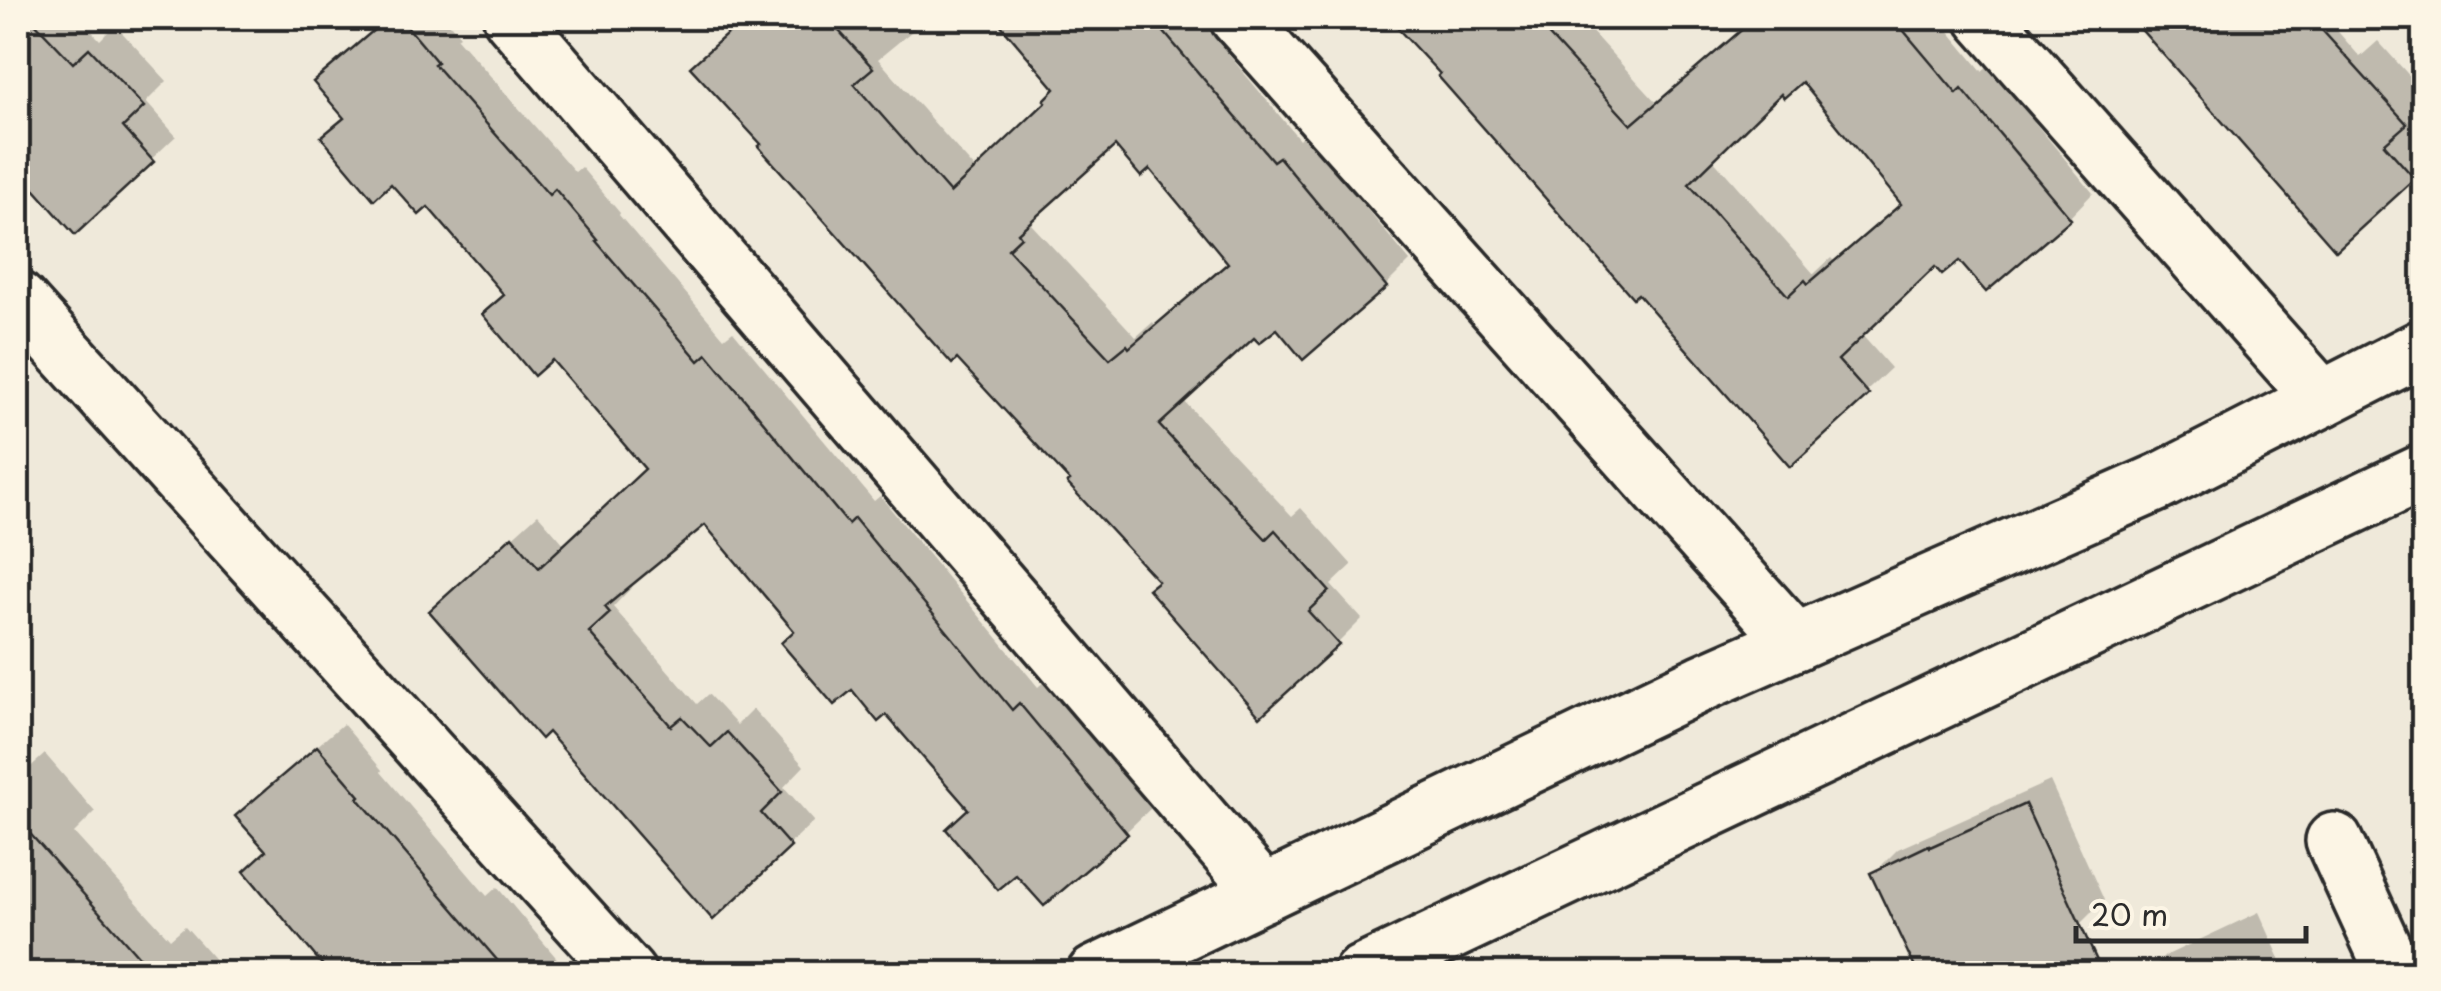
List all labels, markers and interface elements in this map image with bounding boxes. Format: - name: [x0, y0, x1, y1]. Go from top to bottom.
- scale bar: [2076, 881, 2306, 943]
- text: 20 m: [2091, 891, 2168, 936]

